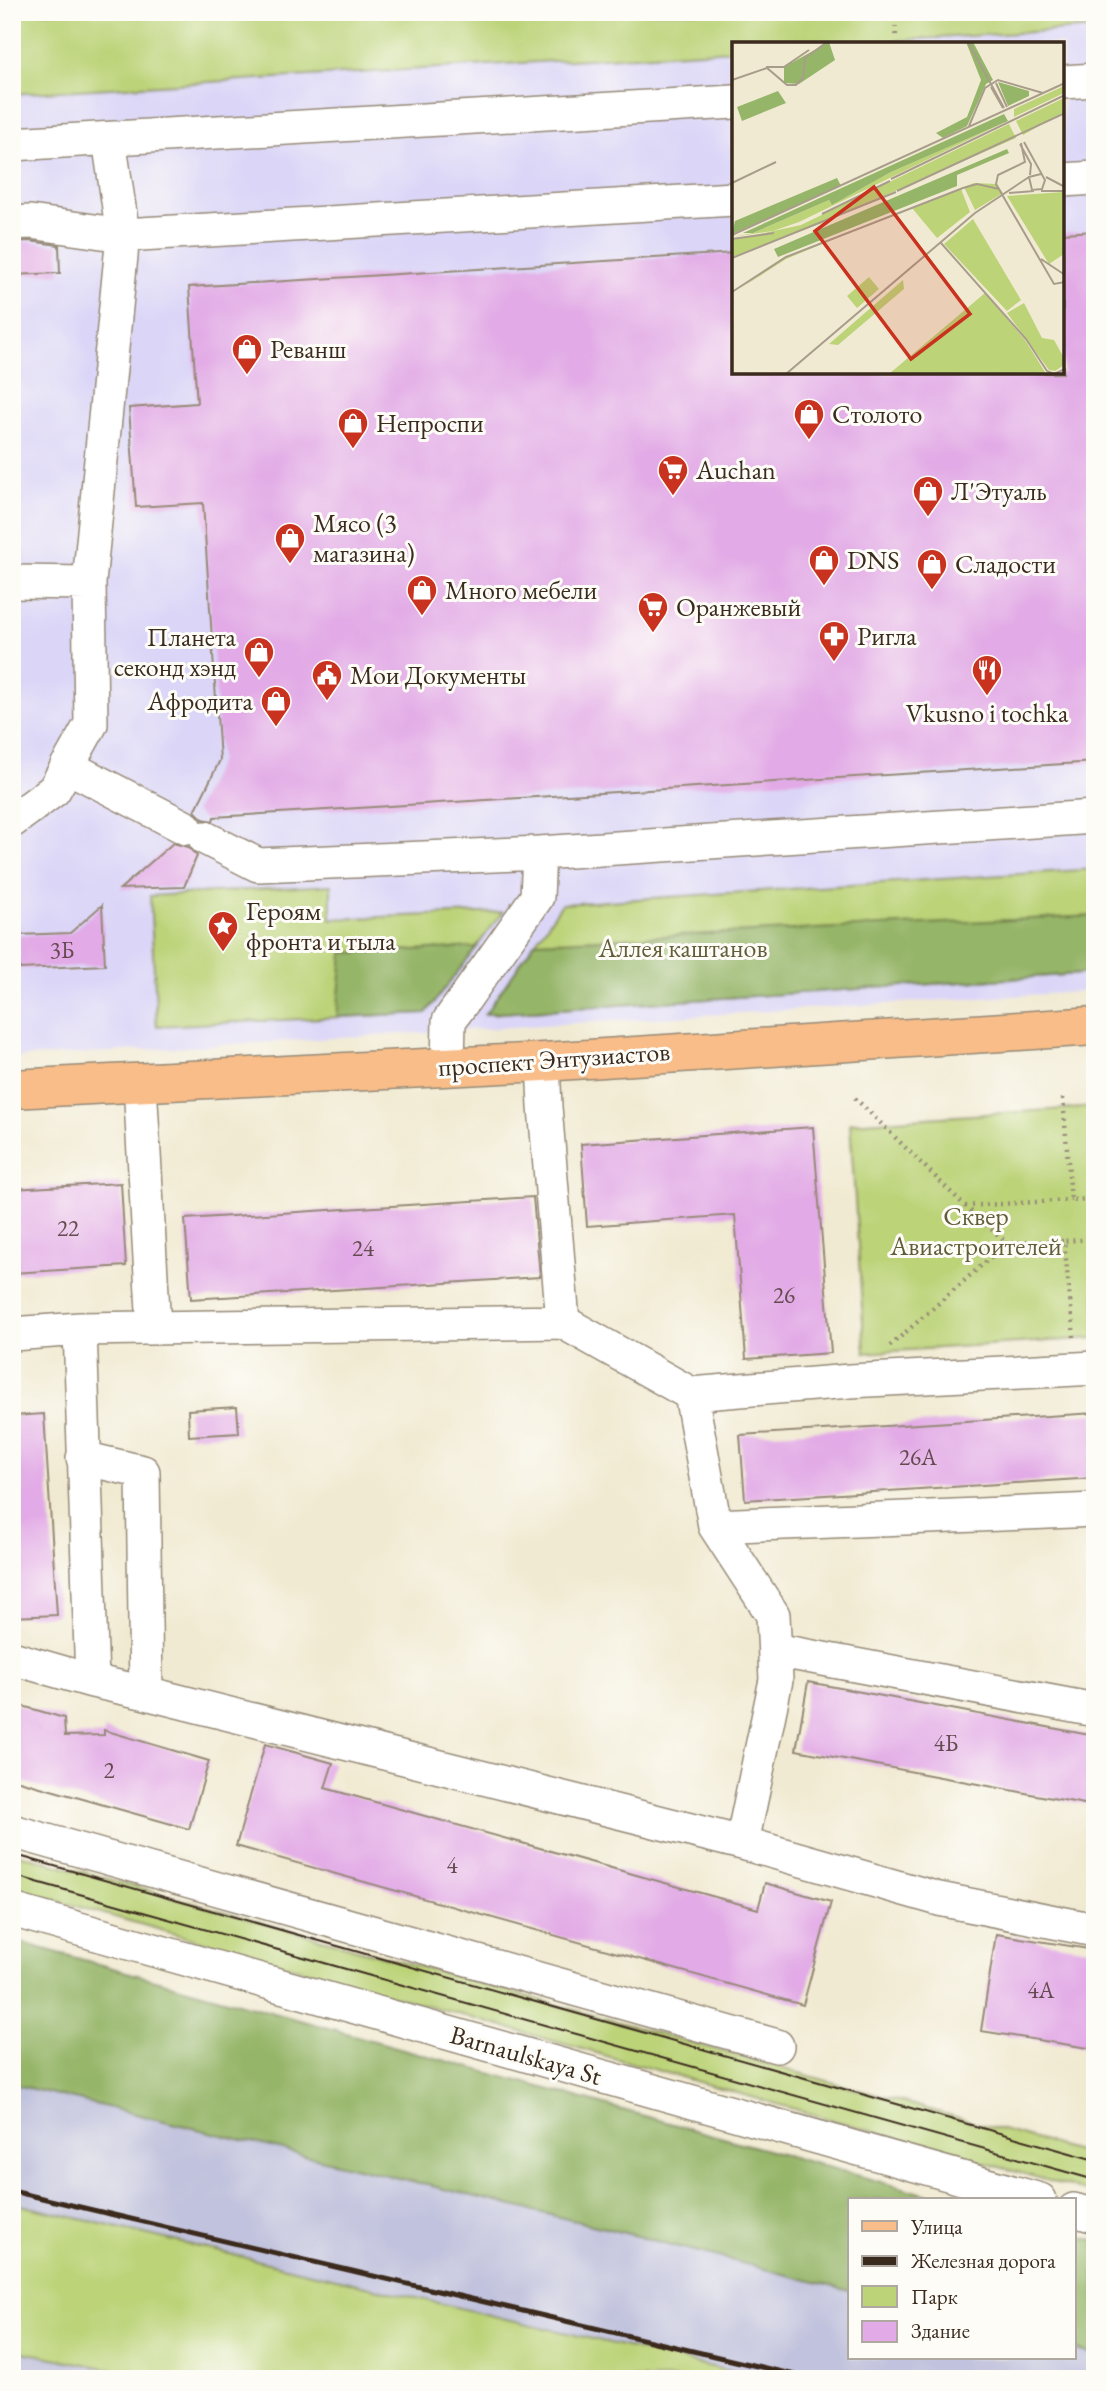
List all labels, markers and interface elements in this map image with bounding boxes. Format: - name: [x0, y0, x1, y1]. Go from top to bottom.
- inset map: [732, 42, 1065, 374]
- shop icon: Реванш: [230, 332, 264, 376]
- place label: Реванш: [270, 332, 346, 366]
- shop icon: Столото: [792, 397, 826, 441]
- place label: Столото: [832, 397, 922, 431]
- shop icon: Непроспи: [336, 406, 370, 450]
- place label: Непроспи: [376, 406, 484, 440]
- supermarket icon: Auchan: [656, 453, 690, 497]
- place label: Auchan: [695, 453, 776, 487]
- shop icon: Л'Этуаль: [911, 474, 945, 518]
- place label: Л'Этуаль: [951, 474, 1047, 508]
- place label: Мясо (3 магазина): [313, 506, 415, 570]
- shop icon: Мясо (3 магазина): [273, 521, 307, 565]
- shop icon: DNS: [807, 543, 841, 587]
- place label: DNS: [847, 543, 899, 577]
- shop icon: Сладости: [915, 547, 949, 591]
- place label: Сладости: [955, 547, 1056, 581]
- shop icon: Много мебели: [405, 573, 439, 617]
- place label: Много мебели: [445, 573, 597, 607]
- supermarket icon: Оранжевый: [636, 590, 670, 634]
- place label: Оранжевый: [676, 590, 801, 624]
- pharmacy icon: Ригла: [817, 619, 851, 663]
- place label: Ригла: [857, 619, 917, 653]
- place label: Планета секонд хэнд: [114, 620, 237, 684]
- shop icon: Планета секонд хэнд: [242, 635, 276, 679]
- restaurant icon: Vkusno i tochka: [970, 653, 1004, 697]
- public building icon: Мои Документы: [310, 658, 344, 702]
- place label: Мои Документы: [350, 658, 526, 692]
- place label: Афродита: [146, 684, 254, 718]
- shop icon: Афродита: [259, 684, 293, 728]
- place label: Vkusno i tochka: [906, 696, 1069, 730]
- place label: Героям фронта и тыла: [246, 894, 396, 958]
- place icon: Героям фронта и тыла: [206, 909, 240, 953]
- park label: Аллея каштанов: [598, 931, 767, 965]
- house number: 3Б: [50, 935, 74, 965]
- street label: проспект Энтузиастов: [437, 1034, 671, 1084]
- park label: Сквер Авиастроителей: [889, 1199, 1062, 1263]
- house number: 22: [57, 1213, 79, 1243]
- house number: 24: [352, 1233, 375, 1263]
- house number: 26: [773, 1280, 795, 1310]
- house number: 26А: [899, 1442, 938, 1472]
- house number: 4Б: [934, 1728, 958, 1758]
- house number: 2: [103, 1755, 115, 1785]
- house number: 4: [446, 1850, 458, 1880]
- house number: 4А: [1028, 1975, 1056, 2005]
- street label: Barnaulskaya St: [446, 2017, 606, 2093]
- legend: [848, 2198, 1076, 2360]
- text: Улица: [910, 2213, 963, 2240]
- text: Железная дорога: [910, 2247, 1056, 2274]
- text: Парк: [911, 2283, 958, 2310]
- text: Здание: [911, 2317, 970, 2344]

